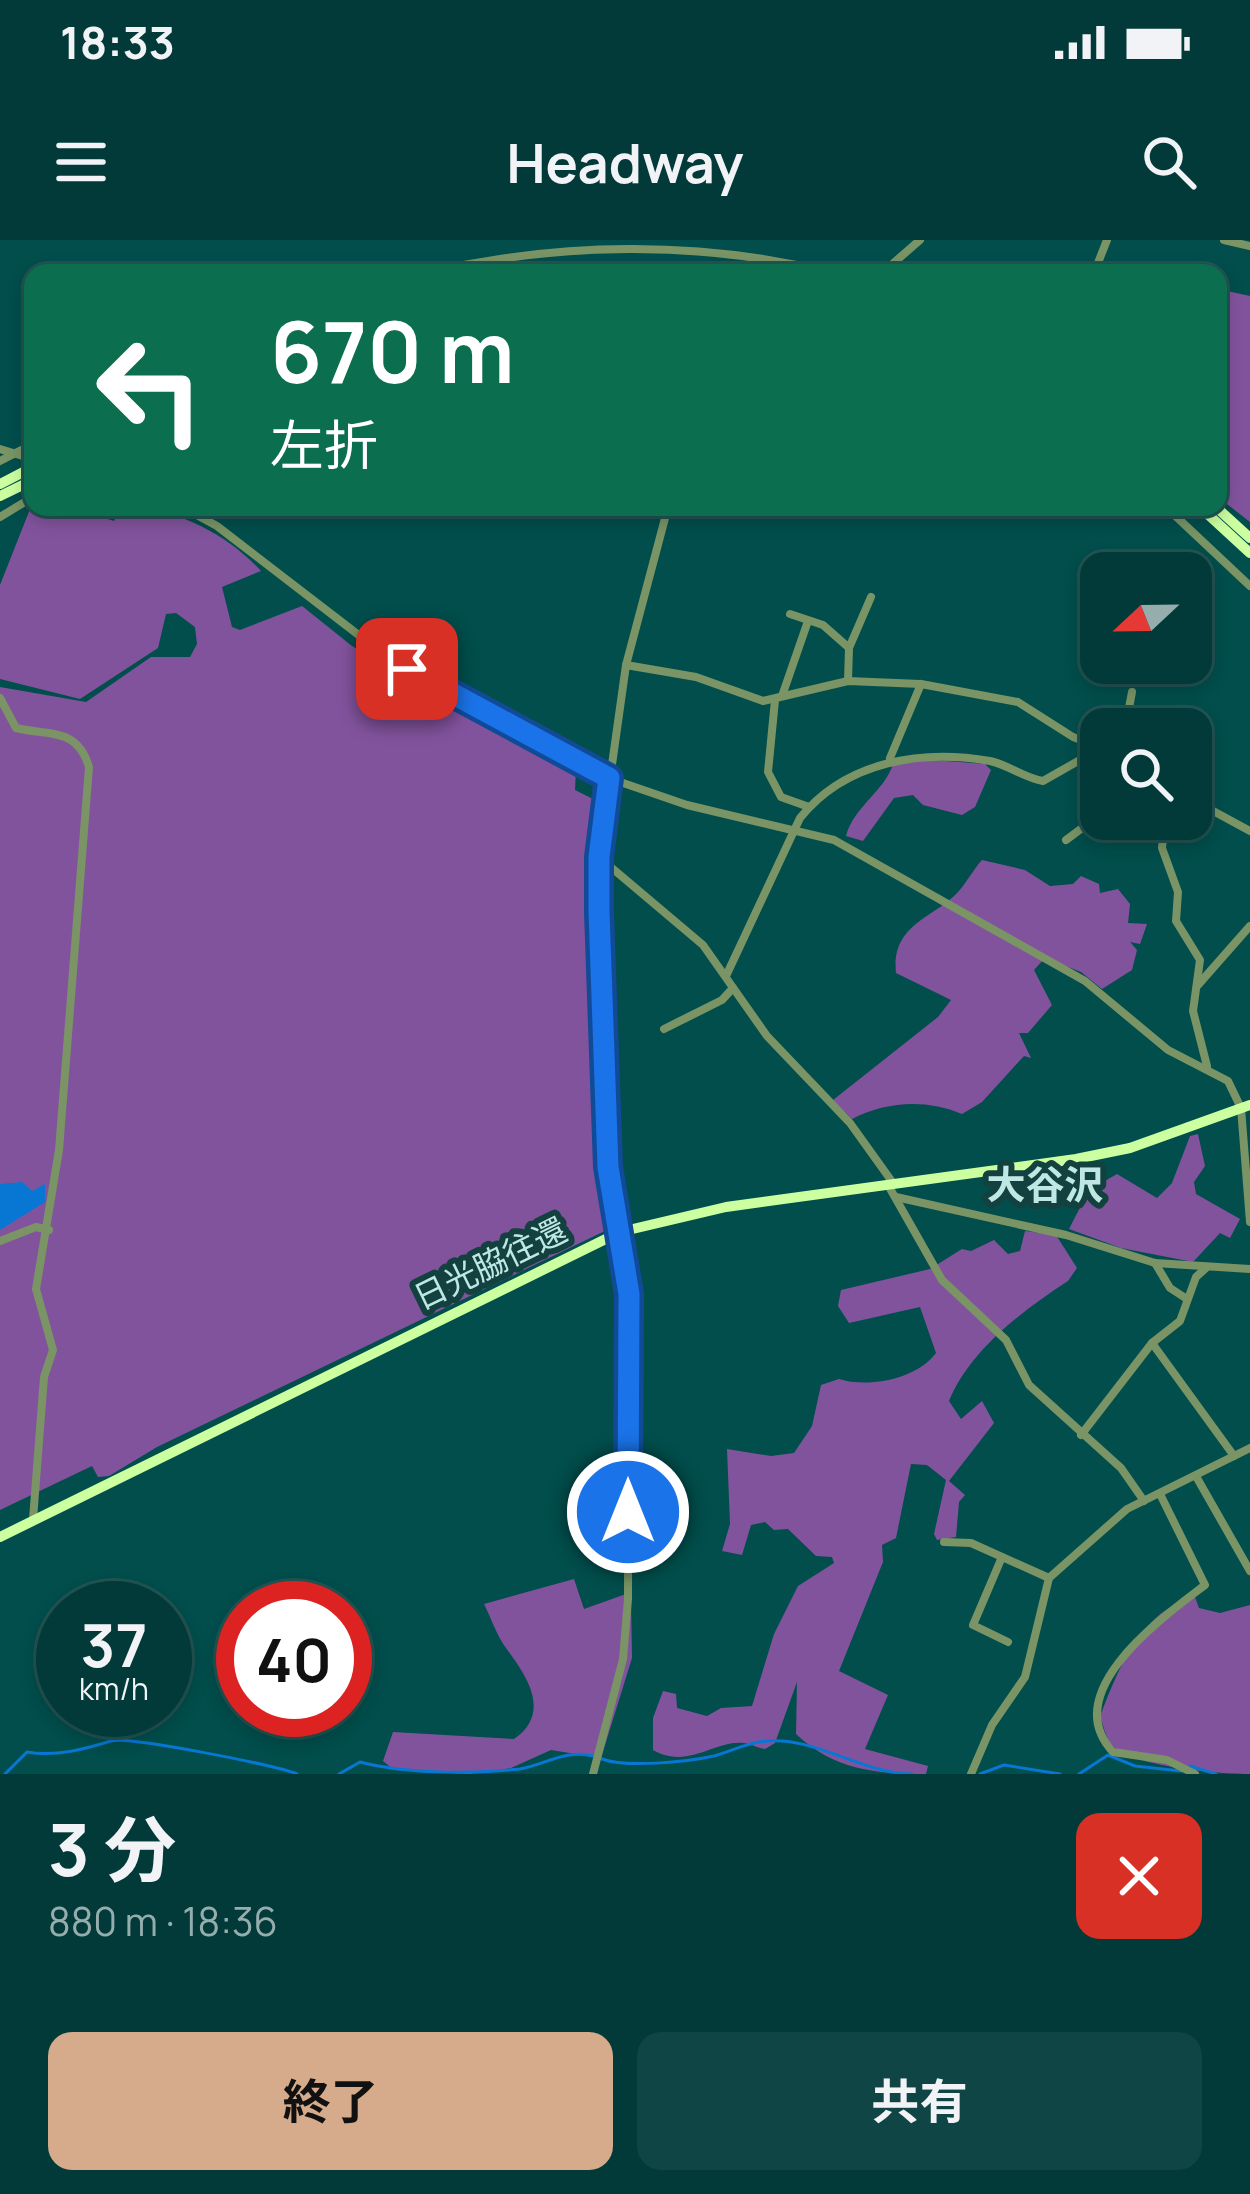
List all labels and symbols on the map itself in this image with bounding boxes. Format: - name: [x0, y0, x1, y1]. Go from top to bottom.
- north arrow: [1080, 552, 1212, 684]
- pin: [356, 618, 458, 720]
- district label: 大谷沢: [986, 1157, 1104, 1211]
- street label: 日光脇往還: [406, 1207, 574, 1319]
- position arrow: [565, 1449, 691, 1575]
- speed limit sign: 40: [216, 1581, 372, 1737]

